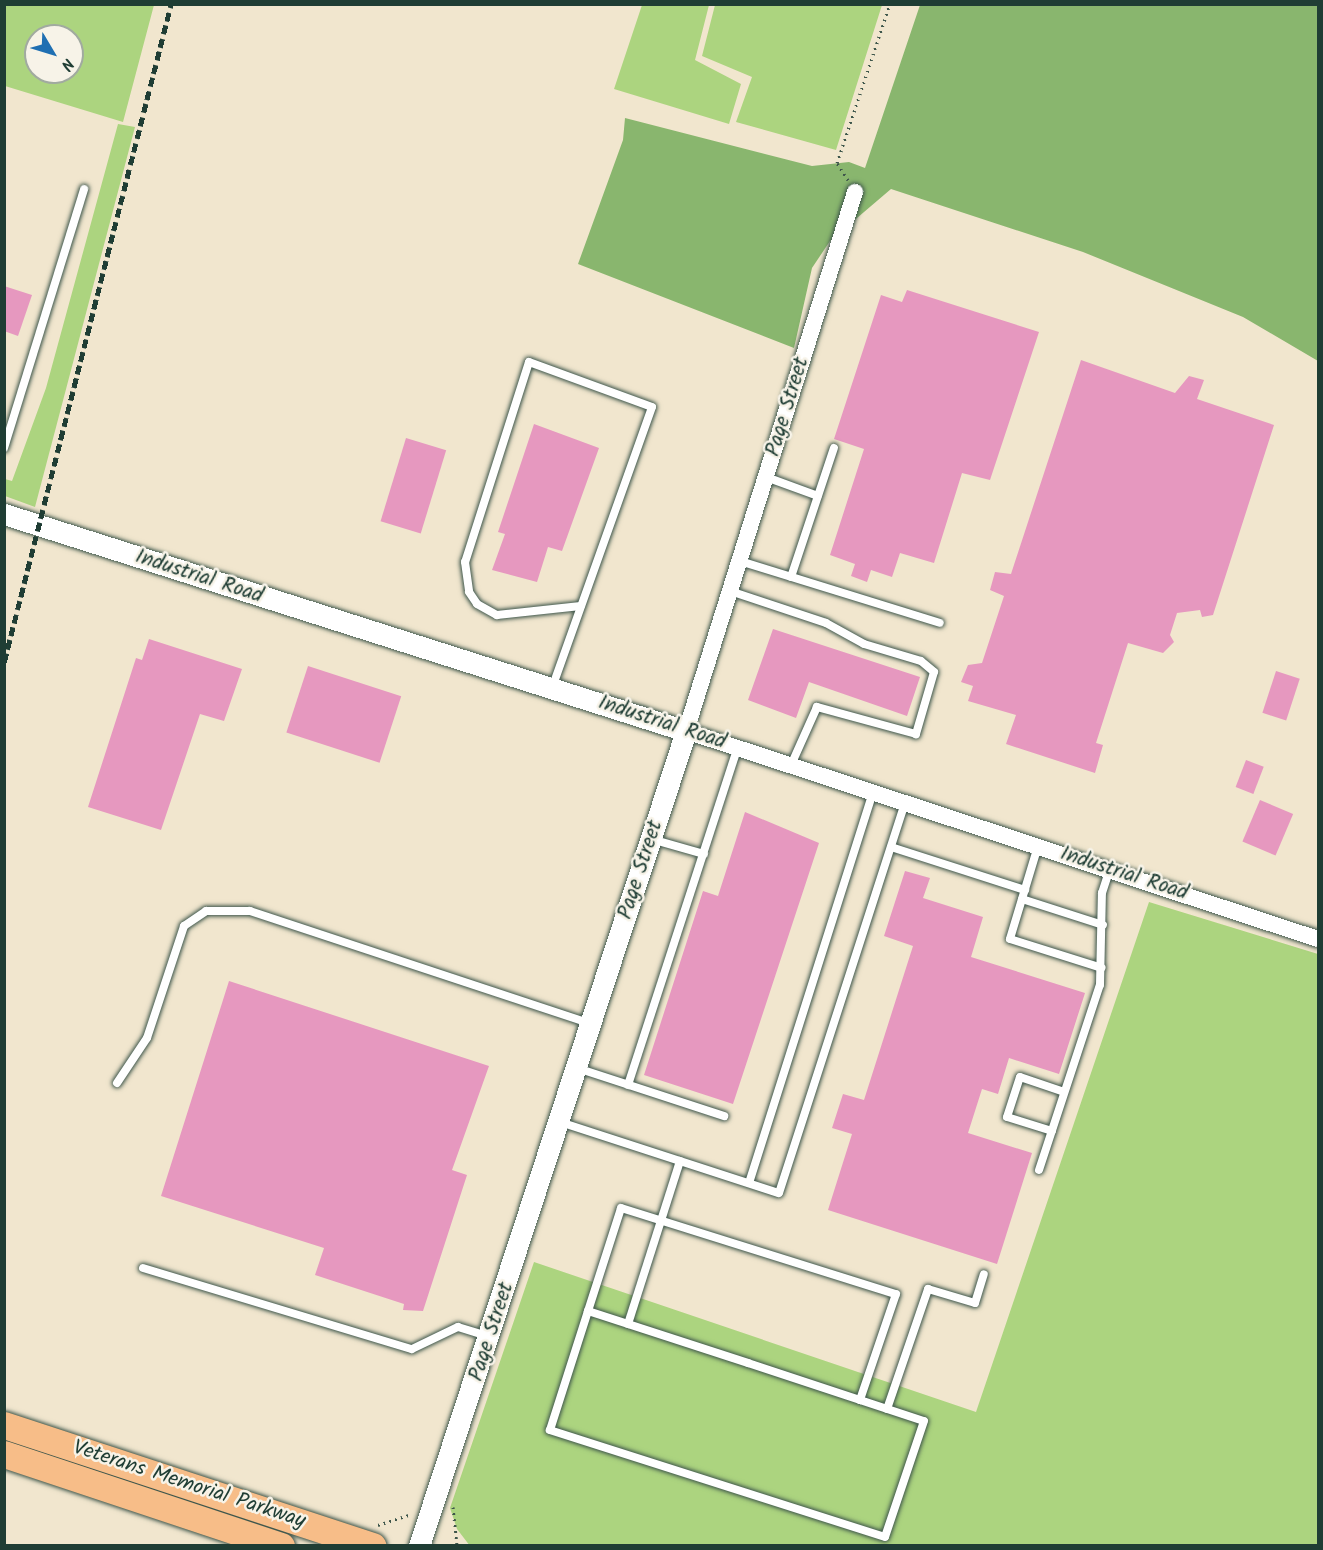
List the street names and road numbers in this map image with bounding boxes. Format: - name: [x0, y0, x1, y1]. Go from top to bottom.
- street label: Page Street: [761, 354, 815, 460]
- street label: Industrial Road: [132, 544, 266, 610]
- street label: Industrial Road: [595, 690, 729, 756]
- street label: Page Street: [613, 817, 669, 923]
- street label: Industrial Road: [1057, 841, 1191, 907]
- street label: Page Street: [464, 1279, 520, 1385]
- street label: Veterans Memorial Parkway: [70, 1435, 308, 1535]

